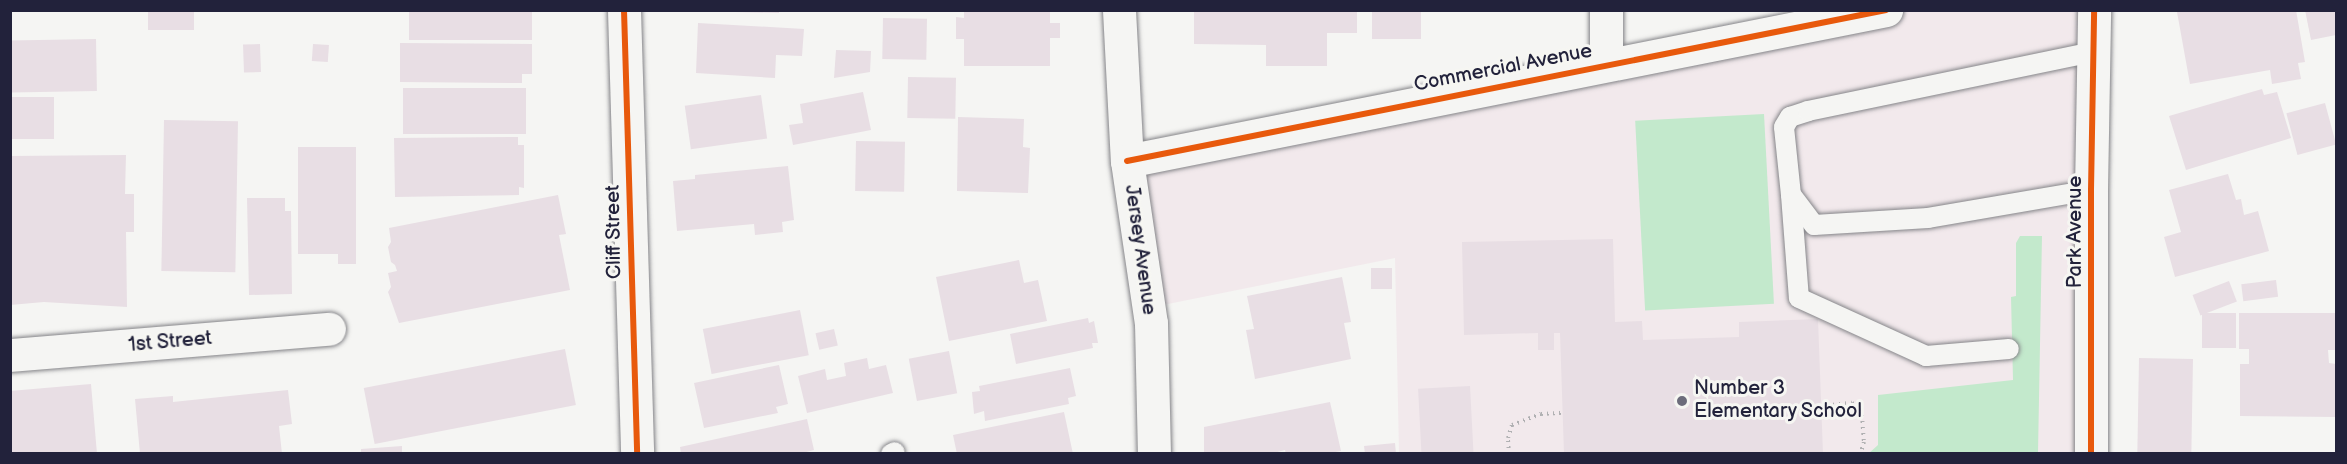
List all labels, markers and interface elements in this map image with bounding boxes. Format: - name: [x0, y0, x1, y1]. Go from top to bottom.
- street label: Commercial Avenue: [1412, 39, 1594, 97]
- street label: Park Avenue: [2063, 176, 2087, 288]
- street label: Jersey Avenue: [1119, 183, 1161, 317]
- street label: Cliff Street: [601, 185, 627, 279]
- street label: 1st Street: [127, 326, 213, 358]
- place label: Number 3 Elementary School: [1694, 377, 1864, 424]
- marker: Number 3 Elementary School: [1675, 394, 1689, 408]

